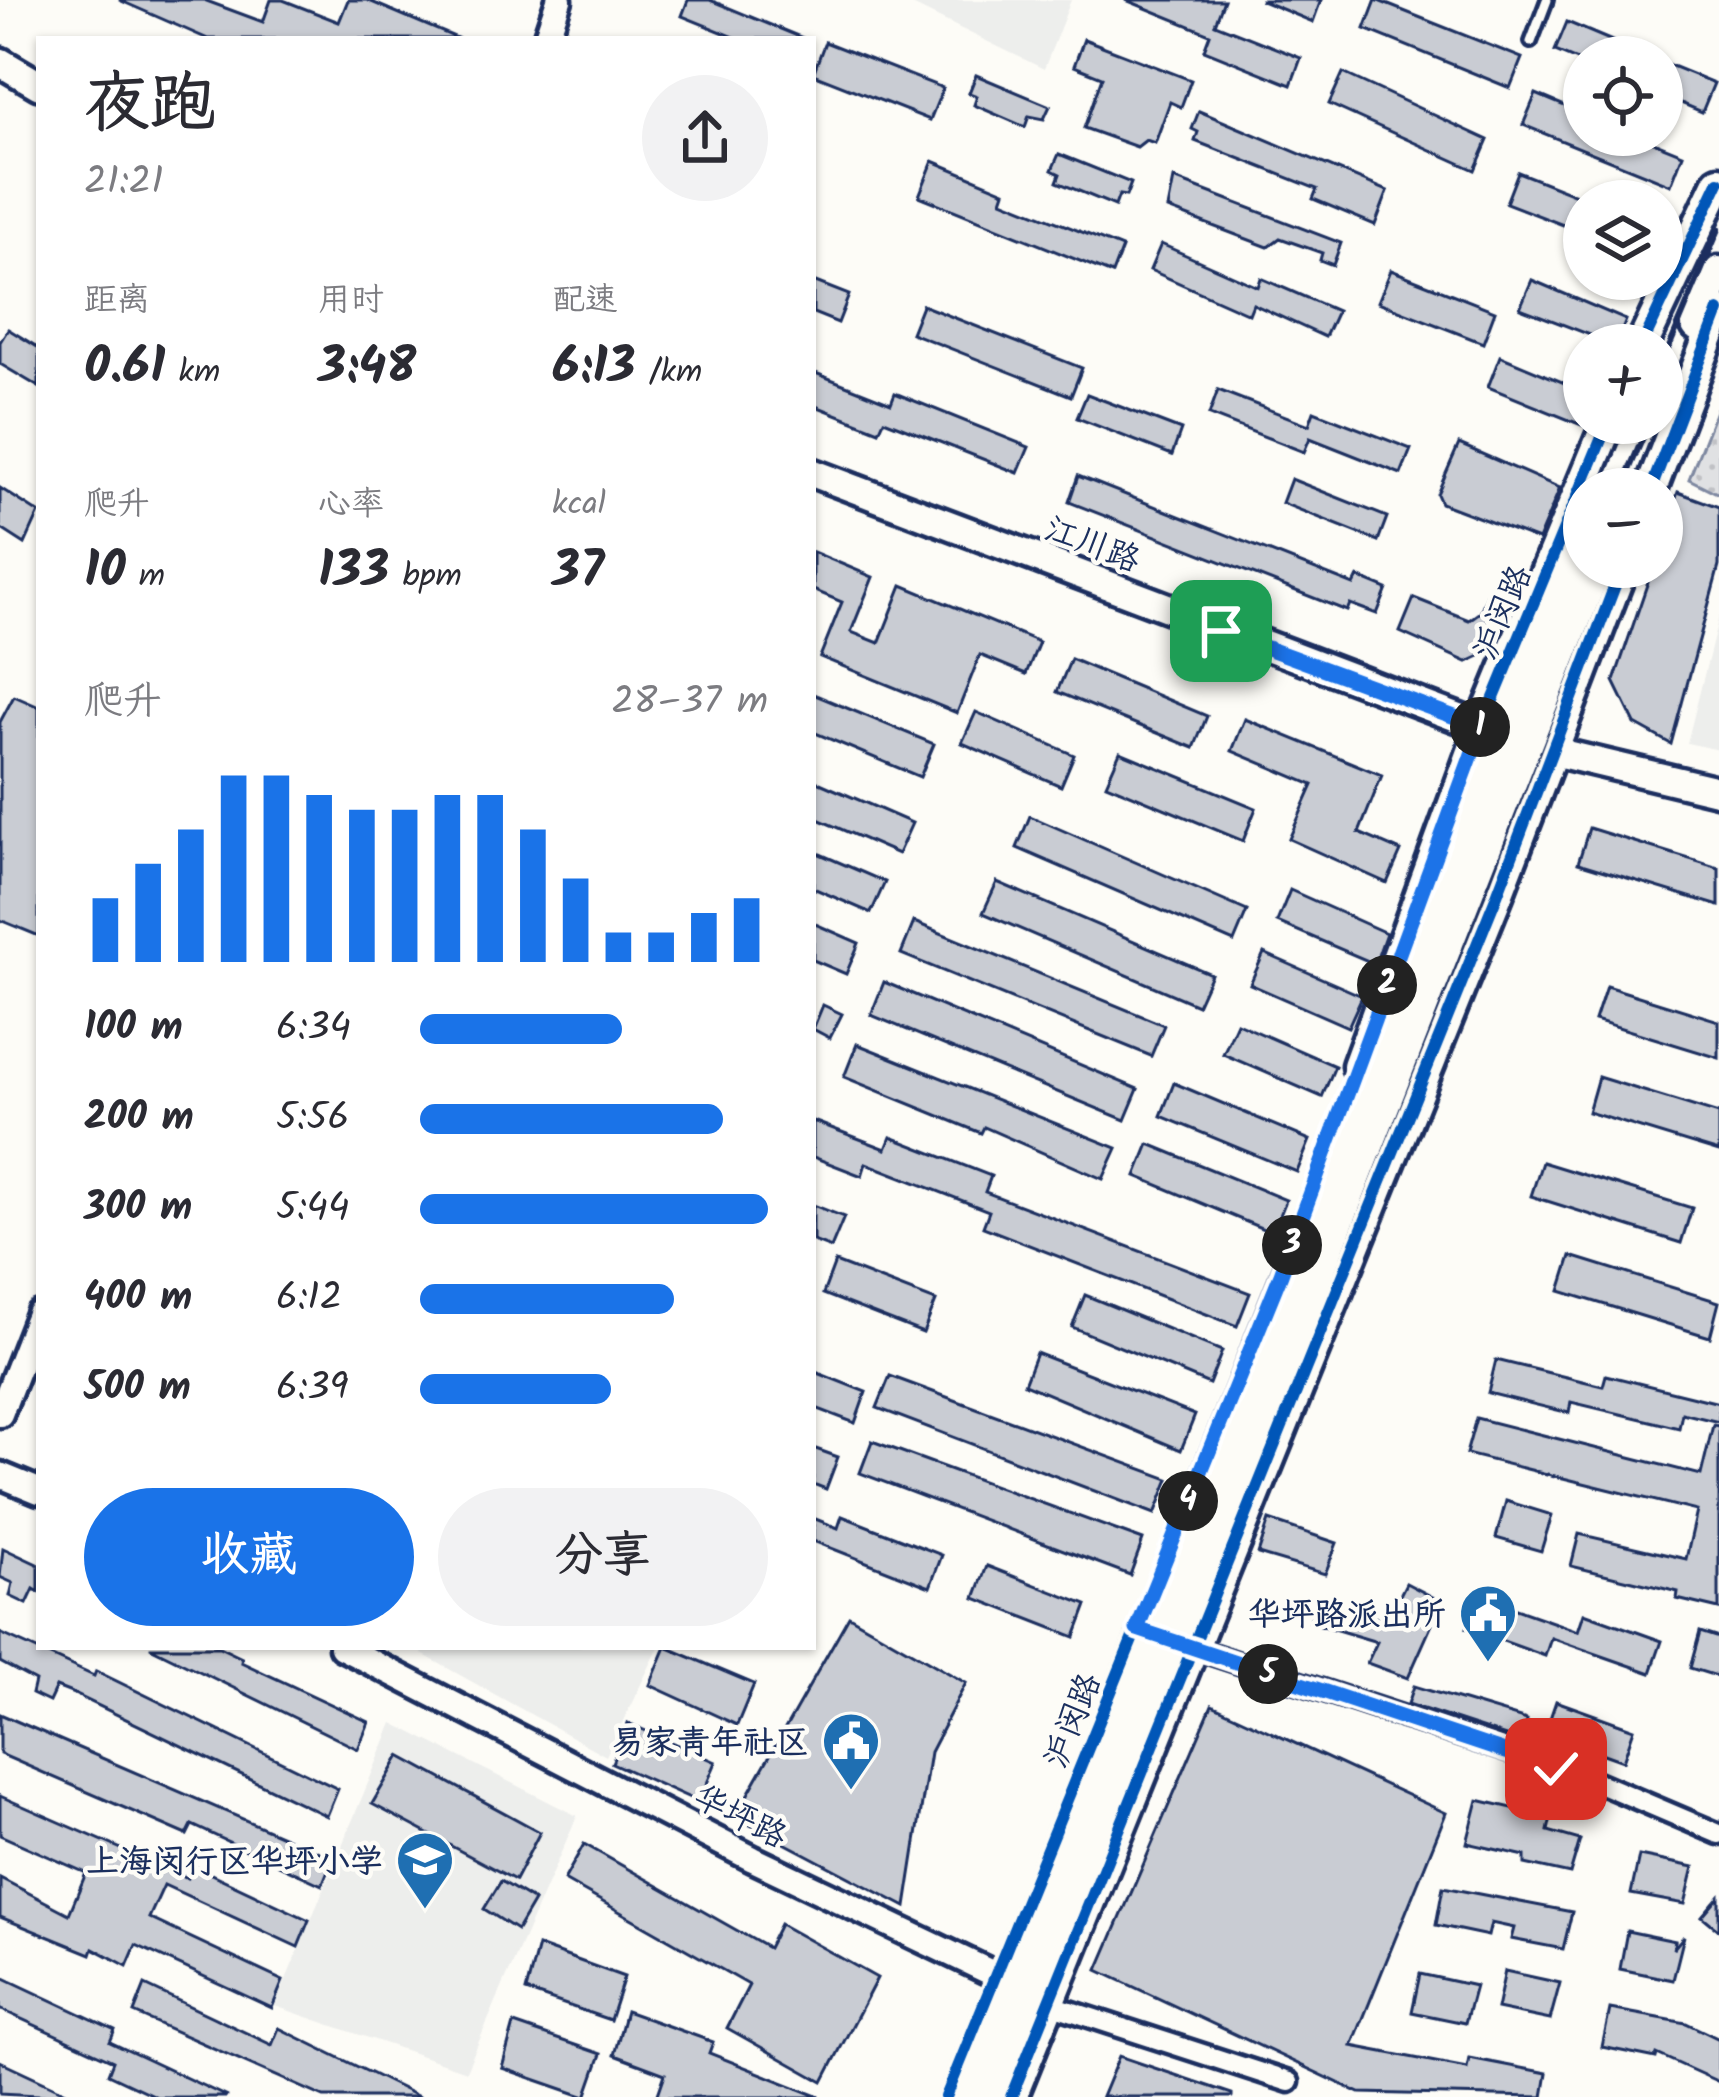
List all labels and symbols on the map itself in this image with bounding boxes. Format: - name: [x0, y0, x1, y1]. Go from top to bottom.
- street label: 江川路: [1036, 504, 1147, 589]
- street label: 沪闵路: [1460, 557, 1548, 669]
- pin: [1170, 580, 1272, 682]
- pin: 1: [1450, 697, 1510, 757]
- pin: 2: [1357, 955, 1417, 1015]
- pin: 3: [1262, 1215, 1322, 1275]
- pin: 4: [1158, 1471, 1218, 1531]
- public building icon: 华坪路派出所: [1457, 1582, 1519, 1664]
- place label: 华坪路派出所: [1248, 1590, 1446, 1643]
- pin: 5: [1238, 1644, 1298, 1704]
- street label: 沪闵路: [1031, 1665, 1117, 1777]
- public building icon: 易家青年社区: [820, 1710, 882, 1792]
- place label: 易家青年社区: [611, 1718, 809, 1771]
- pin: [1505, 1718, 1607, 1820]
- street label: 华坪路: [683, 1772, 796, 1864]
- school or university icon: 上海闵行区华坪小学: [394, 1829, 456, 1911]
- place label: 上海闵行区华坪小学: [86, 1837, 383, 1890]

